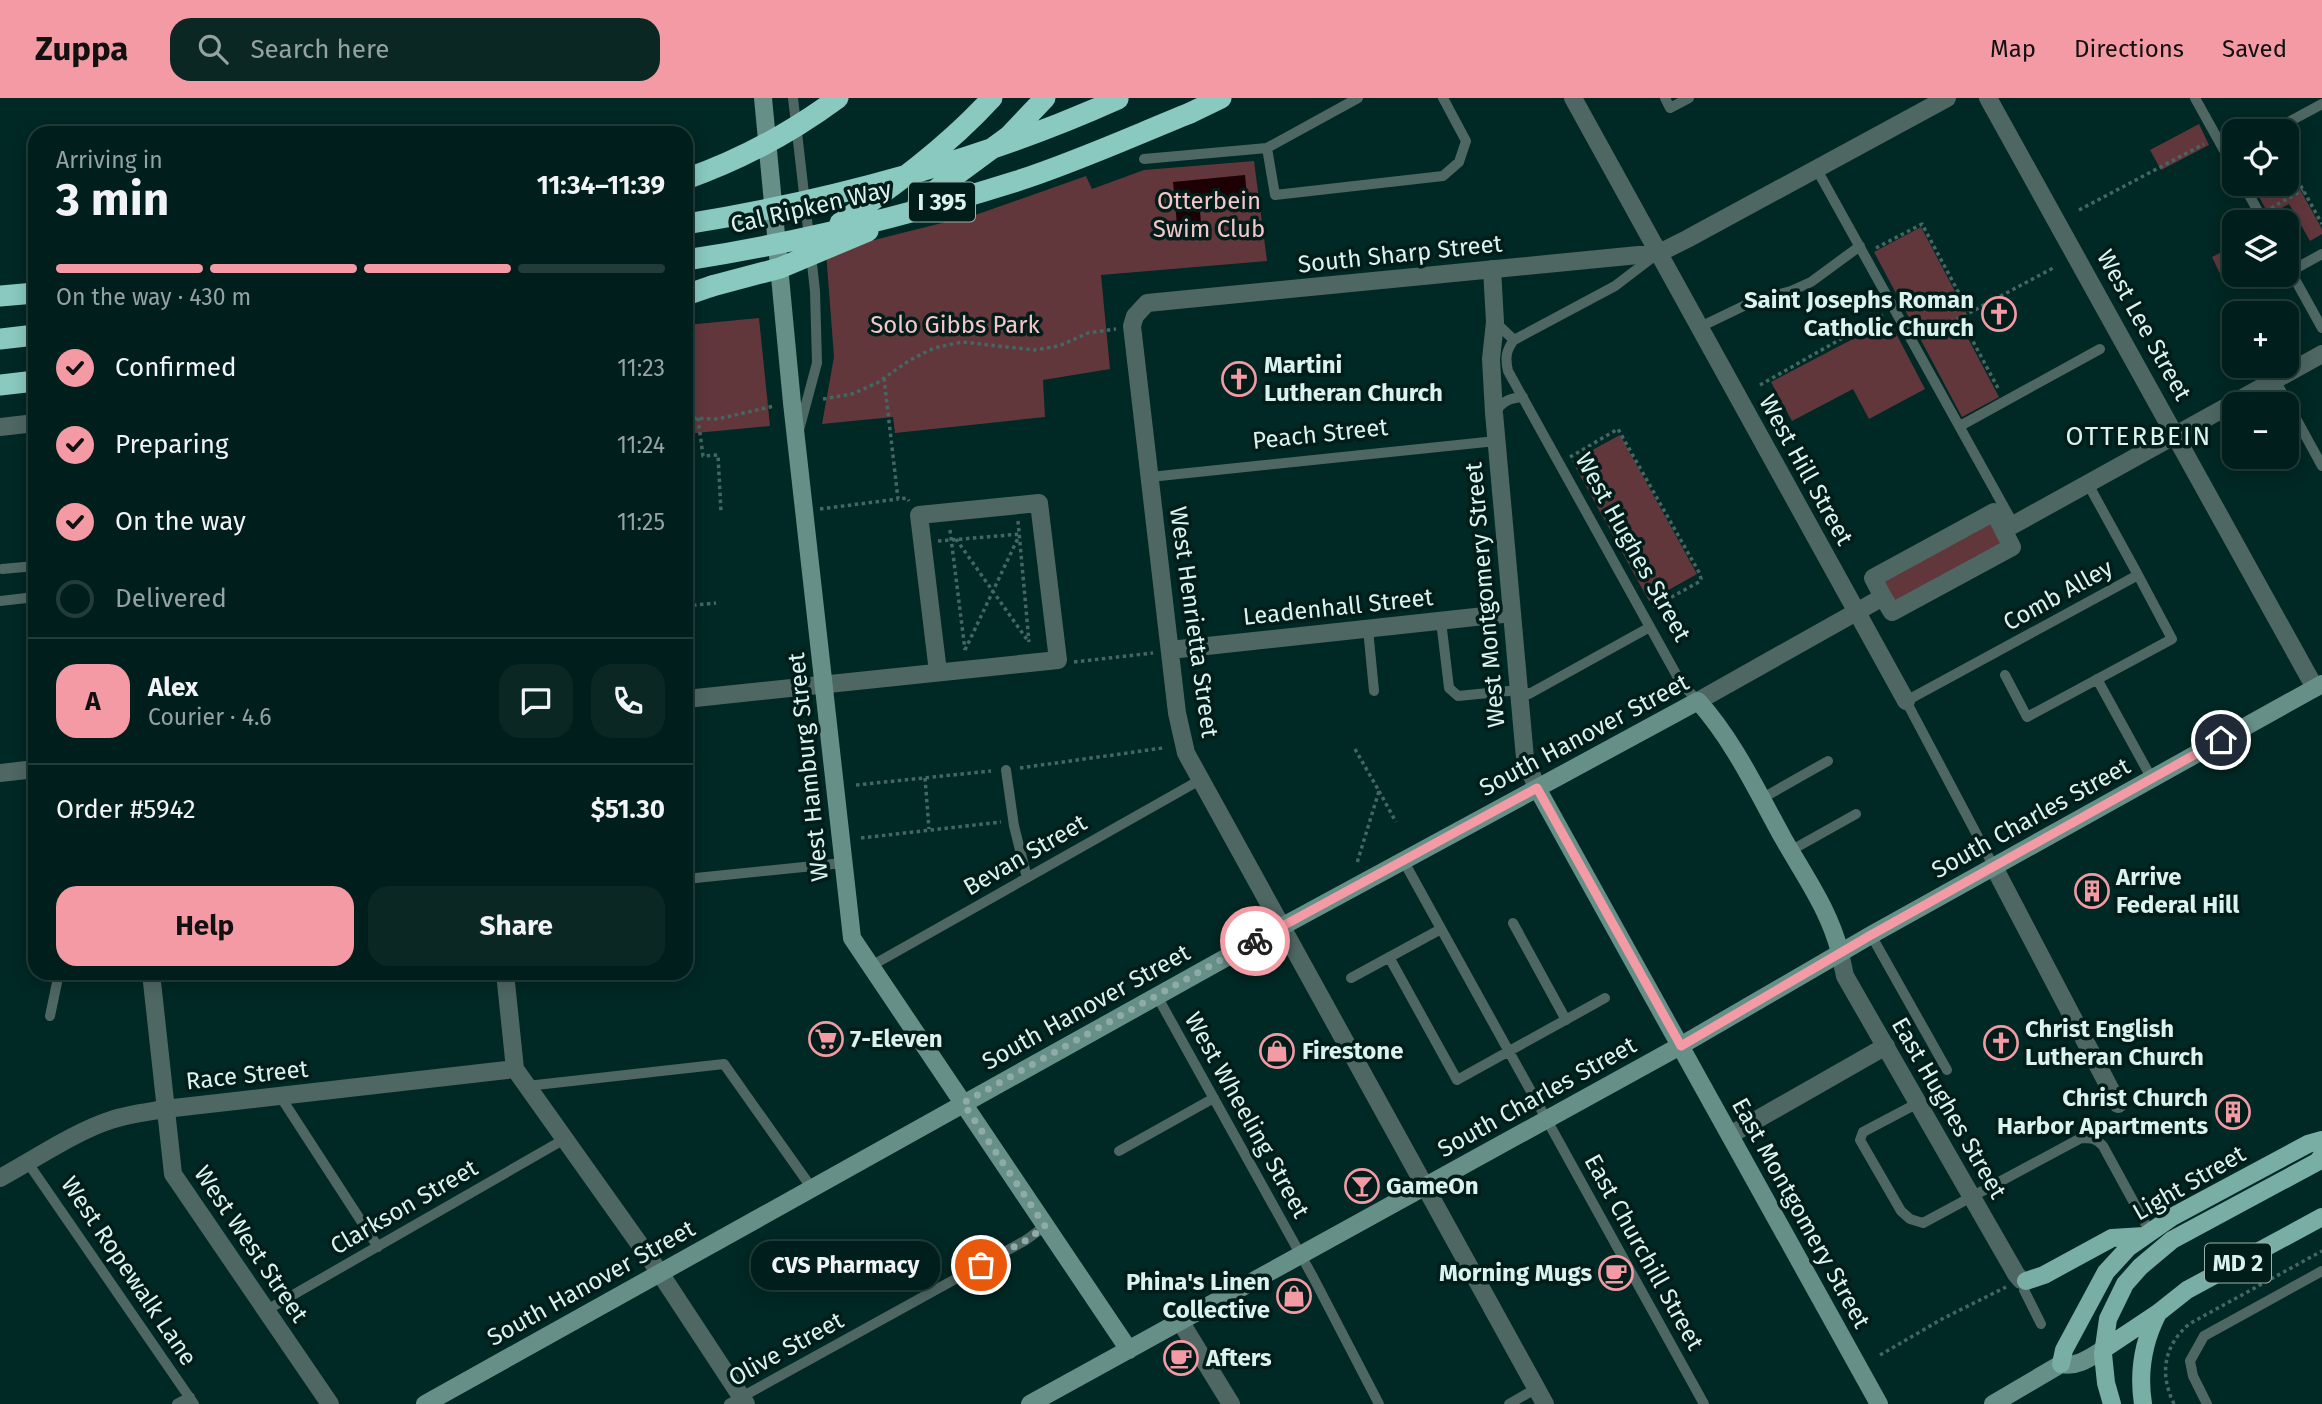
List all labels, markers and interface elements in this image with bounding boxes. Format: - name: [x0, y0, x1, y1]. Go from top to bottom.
- search box: [170, 18, 660, 81]
- text: Zuppa: [35, 29, 128, 69]
- icon: search: [194, 30, 232, 68]
- text: Search here: [250, 34, 389, 65]
- text: Map: [1990, 35, 2036, 63]
- text: Directions: [2074, 35, 2184, 63]
- text: Saved: [2222, 35, 2287, 63]
- map controls: [2222, 119, 2299, 469]
- button: locate: [2222, 119, 2299, 196]
- text: Arriving in: [56, 146, 163, 174]
- text: 11:34–11:39: [537, 170, 665, 201]
- text: 3 min: [56, 172, 169, 227]
- street label: Cal Ripken Way: [728, 175, 894, 239]
- road number: I 395: [909, 183, 975, 222]
- park label: Otterbein Swim Club: [1153, 187, 1265, 243]
- button: layers: [2222, 210, 2299, 287]
- street label: South Sharp Street: [1296, 229, 1504, 279]
- street label: West Lee Street: [2091, 245, 2197, 405]
- text: On the way · 430 m: [56, 283, 251, 311]
- place label: Saint Josephs Roman Catholic Church: [1744, 286, 1974, 342]
- church icon: Saint Josephs Roman Catholic Church: [1980, 295, 2018, 333]
- button: +: [2222, 301, 2299, 378]
- park label: Solo Gibbs Park: [870, 311, 1041, 339]
- icon: check: [56, 349, 94, 387]
- place label: Martini Lutheran Church: [1264, 351, 1443, 407]
- text: Confirmed: [115, 352, 236, 383]
- text: 11:23: [617, 354, 665, 382]
- church icon: Martini Lutheran Church: [1220, 360, 1258, 398]
- street label: West Hill Street: [1753, 390, 1859, 550]
- button: −: [2222, 392, 2299, 469]
- street label: Peach Street: [1251, 413, 1389, 455]
- district label: OTTERBEIN: [2066, 421, 2212, 452]
- icon: check: [56, 426, 94, 464]
- text: Preparing: [115, 429, 228, 460]
- text: 11:24: [617, 431, 665, 459]
- street label: West Hughes Street: [1569, 448, 1697, 647]
- street label: West Montgomery Street: [1459, 461, 1511, 729]
- icon: check: [56, 503, 94, 541]
- street label: West Henrietta Street: [1164, 505, 1224, 740]
- text: On the way: [115, 506, 246, 537]
- text: 11:25: [617, 508, 665, 536]
- street label: Comb Alley: [1998, 553, 2118, 636]
- text: Delivered: [115, 583, 227, 614]
- street label: Leadenhall Street: [1241, 583, 1435, 631]
- street label: West Hamburg Street: [782, 651, 834, 883]
- button: chat: [499, 664, 573, 738]
- button: phone: [591, 664, 665, 738]
- street label: South Hanover Street: [1475, 668, 1694, 802]
- text: Alex: [148, 672, 198, 703]
- text: A: [85, 686, 101, 717]
- text: Courier · 4.6: [148, 703, 272, 731]
- pin: [2191, 710, 2251, 770]
- icon: home: [2202, 721, 2240, 759]
- street label: South Charles Street: [1927, 752, 2135, 884]
- text: Order #5942: [56, 794, 196, 825]
- text: $51.30: [591, 794, 665, 825]
- street label: Bevan Street: [958, 808, 1092, 902]
- place label: Arrive Federal Hill: [2115, 863, 2240, 919]
- building icon: Arrive Federal Hill: [2073, 872, 2111, 910]
- button: Help: [56, 886, 354, 966]
- button: Share: [368, 886, 665, 966]
- courier: [1220, 906, 1290, 976]
- icon: bike: [1236, 922, 1274, 960]
- street label: South Hanover Street: [977, 938, 1195, 1076]
- street label: West Wheeling Street: [1179, 1007, 1315, 1223]
- street label: East Hughes Street: [1886, 1013, 2012, 1204]
- place label: Christ English Lutheran Church: [2025, 1015, 2204, 1071]
- supermarket icon: 7-Eleven: [807, 1020, 845, 1058]
- church icon: Christ English Lutheran Church: [1982, 1024, 2020, 1062]
- place label: 7-Eleven: [850, 1025, 943, 1053]
- street label: South Charles Street: [1433, 1031, 1641, 1163]
- shop icon: Firestone: [1258, 1032, 1296, 1070]
- place label: Firestone: [1302, 1037, 1403, 1065]
- street label: Race Street: [184, 1055, 310, 1095]
- place label: Christ Church Harbor Apartments: [1997, 1084, 2208, 1140]
- street label: East Montgomery Street: [1726, 1093, 1876, 1333]
- building icon: Christ Church Harbor Apartments: [2214, 1093, 2252, 1131]
- street label: Light Street: [2128, 1139, 2251, 1226]
- street label: East Churchill Street: [1579, 1149, 1710, 1355]
- street label: Clarkson Street: [325, 1153, 483, 1260]
- street label: West West Street: [188, 1160, 314, 1328]
- bar icon: GameOn: [1343, 1167, 1381, 1205]
- street label: West Ropewalk Lane: [55, 1171, 203, 1371]
- place label: GameOn: [1386, 1172, 1479, 1200]
- street label: South Hanover Street: [482, 1214, 700, 1352]
- pin: [951, 1235, 1011, 1295]
- callout: CVS Pharmacy: [750, 1240, 939, 1290]
- road number: MD 2: [2205, 1244, 2271, 1282]
- icon: bag: [962, 1246, 1000, 1284]
- text: CVS Pharmacy: [771, 1251, 920, 1279]
- cafe icon: Morning Mugs: [1597, 1254, 1635, 1292]
- place label: Morning Mugs: [1439, 1259, 1592, 1287]
- place label: Phina's Linen Collective: [1126, 1268, 1270, 1324]
- shop icon: Phina's Linen Collective: [1275, 1277, 1313, 1315]
- street label: Olive Street: [724, 1306, 848, 1392]
- cafe icon: Afters: [1162, 1339, 1200, 1377]
- place label: Afters: [1205, 1344, 1272, 1372]

